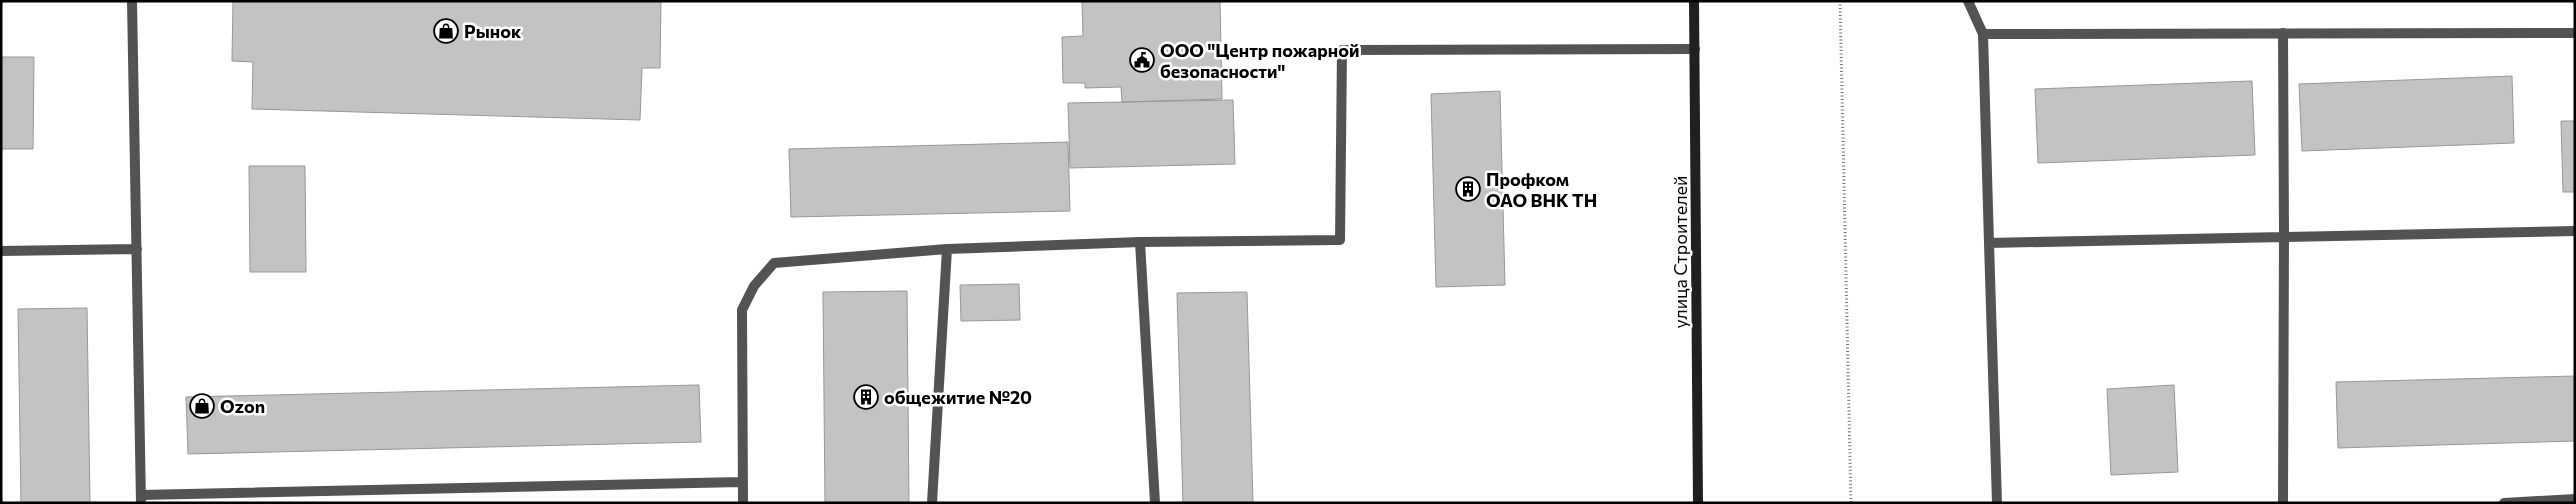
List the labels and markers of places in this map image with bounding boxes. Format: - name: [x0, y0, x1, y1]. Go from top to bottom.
- shop icon: Рынок: [433, 18, 459, 44]
- place label: Рынок: [464, 20, 522, 42]
- place label: ООО "Центр пожарной безопасности": [1160, 39, 1359, 82]
- public building icon: ООО "Центр пожарной безопасности": [1129, 47, 1155, 73]
- place label: Профком ОАО ВНК ТН: [1486, 168, 1597, 211]
- building icon: Профком ОАО ВНК ТН: [1455, 176, 1481, 202]
- building icon: общежитие №20: [853, 384, 879, 410]
- place label: общежитие №20: [884, 386, 1032, 408]
- shop icon: Ozon: [189, 393, 215, 419]
- place label: Ozon: [220, 395, 265, 417]

